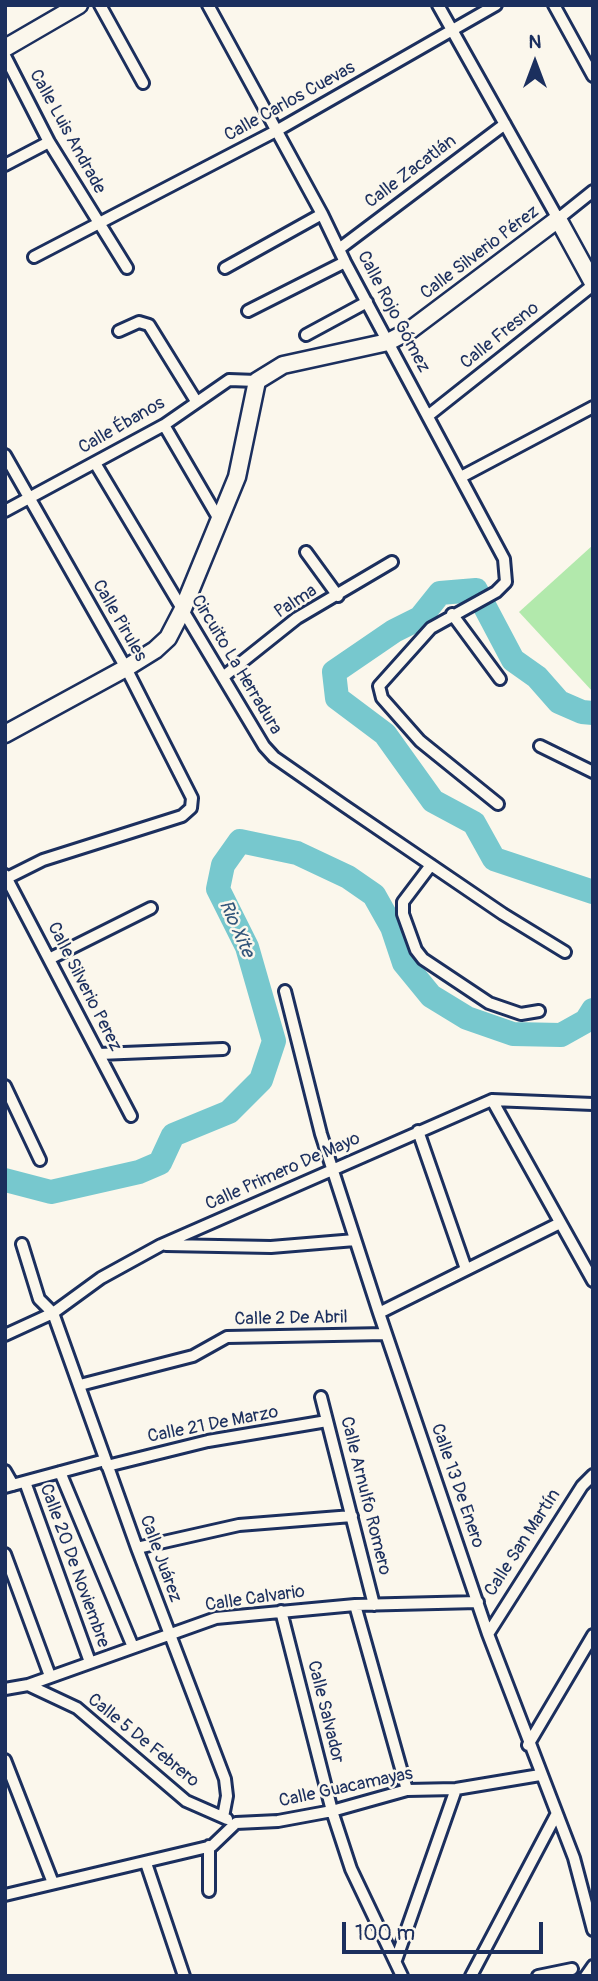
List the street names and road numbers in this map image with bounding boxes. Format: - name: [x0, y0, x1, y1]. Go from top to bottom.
- street label: Calle Carlos Cuevas: [221, 57, 359, 147]
- street label: Calle Luis Andrade: [24, 66, 110, 198]
- street label: Calle Zacatlán: [361, 131, 461, 213]
- street label: Calle Silverio Pérez: [416, 201, 544, 305]
- street label: Calle Rojo Gómez: [352, 247, 434, 377]
- street label: Calle Fresno: [456, 298, 544, 374]
- street label: Calle Ébanos: [75, 393, 169, 459]
- street label: Calle Pirules: [87, 576, 151, 666]
- street label: Palma: [271, 580, 321, 624]
- street label: Circuito La Herradura: [186, 591, 286, 739]
- street label: Calle Silverio Perez: [42, 919, 126, 1055]
- street label: Calle Primero De Mayo: [202, 1128, 364, 1216]
- street label: Calle 2 De Abril: [234, 1307, 348, 1331]
- street label: Calle 21 De Marzo: [146, 1402, 280, 1448]
- street label: Calle Arnulfo Romero: [335, 1415, 395, 1577]
- street label: Calle 13 De Enero: [426, 1421, 488, 1551]
- street label: Calle 20 De Noviembre: [34, 1481, 114, 1651]
- street label: Calle San Martín: [480, 1485, 566, 1601]
- street label: Calle Juárez: [134, 1512, 186, 1606]
- street label: Calle Calvario: [204, 1581, 306, 1617]
- street label: Calle Salvador: [302, 1658, 348, 1766]
- street label: Calle 5 De Febrero: [83, 1689, 203, 1793]
- street label: Calle Guacamayas: [277, 1763, 415, 1813]

